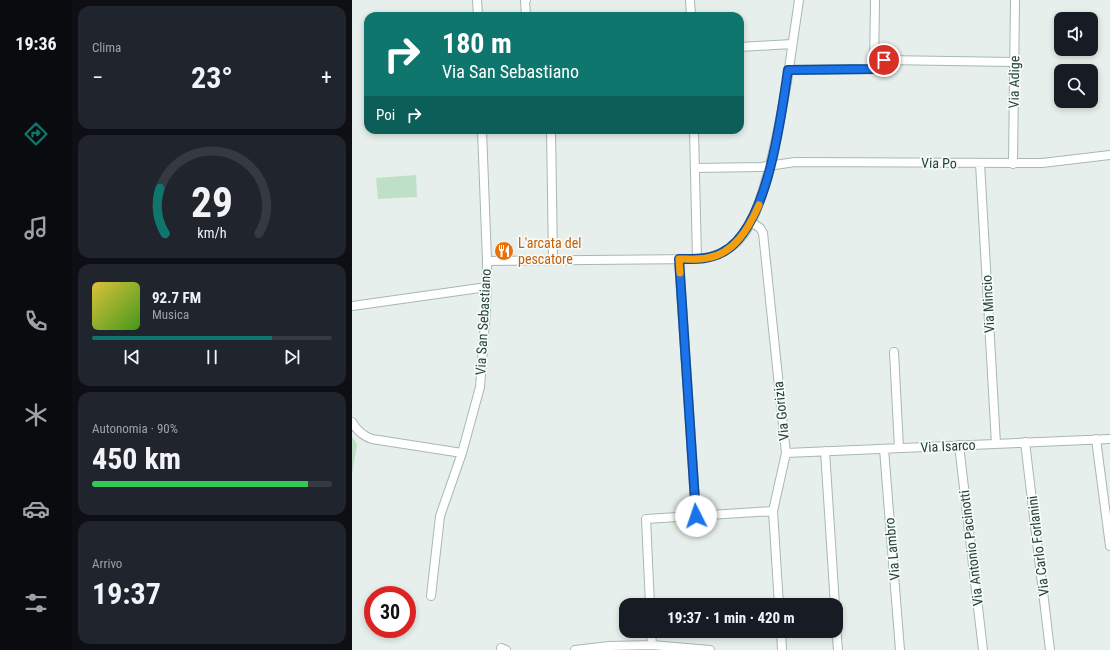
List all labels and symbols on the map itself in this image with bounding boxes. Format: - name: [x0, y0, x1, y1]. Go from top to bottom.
- pin: [867, 43, 901, 77]
- street label: Via Adige: [1006, 55, 1022, 108]
- street label: Via Po: [921, 155, 957, 171]
- place label: L'arcata del pescatore: [518, 235, 582, 267]
- restaurant icon: L'arcata del pescatore: [493, 240, 515, 262]
- street label: Via San Sebastiano: [472, 268, 494, 376]
- street label: Via Mincio: [978, 274, 998, 334]
- street label: Via Gorizia: [770, 380, 792, 442]
- street label: Via Isarco: [920, 437, 976, 455]
- street label: Via Antonio Pacinotti: [956, 489, 986, 607]
- position arrow: [675, 495, 717, 537]
- street label: Via Carlo Forlanini: [1024, 495, 1052, 597]
- street label: Via Lambro: [881, 517, 903, 581]
- speed limit sign: 30: [364, 586, 416, 638]

